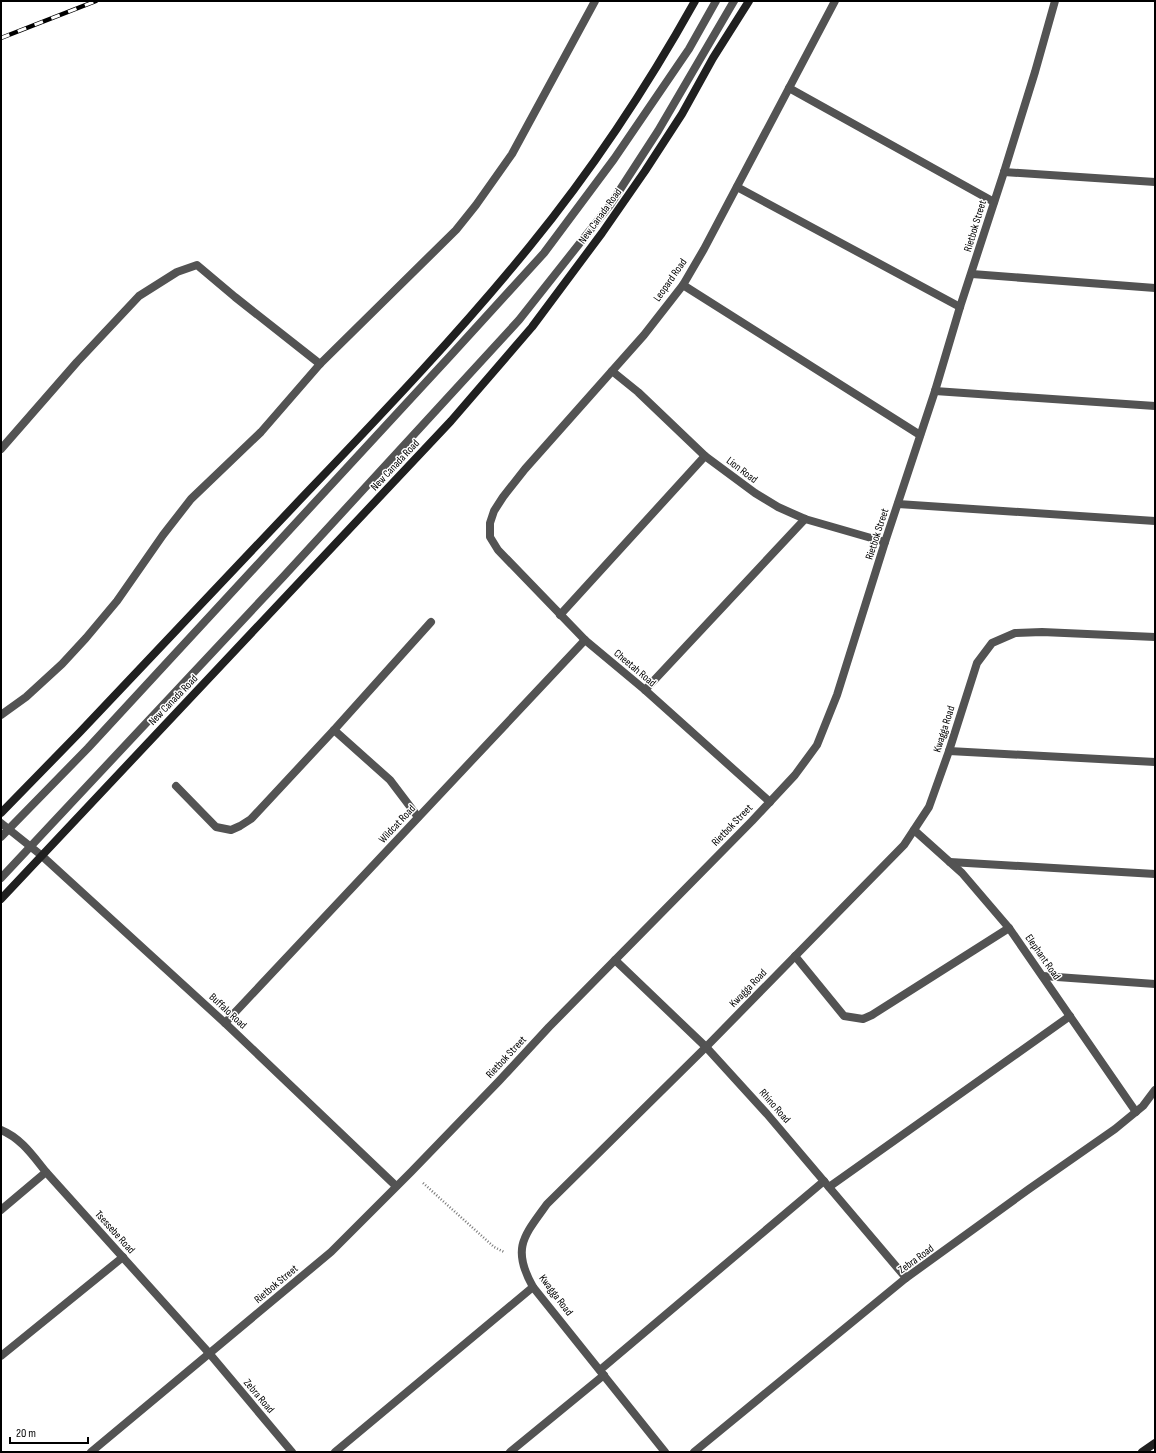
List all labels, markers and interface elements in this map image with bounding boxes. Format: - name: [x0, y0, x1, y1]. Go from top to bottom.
- street label: New Canada Road: [576, 186, 625, 246]
- street label: Rietbok Street: [961, 198, 989, 253]
- street label: Leopard Road: [651, 256, 690, 304]
- street label: New Canada Road: [368, 436, 422, 493]
- street label: Lion Road: [724, 454, 760, 486]
- street label: Rietbok Street: [863, 506, 892, 561]
- street label: Cheetah Road: [611, 647, 659, 690]
- street label: New Canada Road: [146, 672, 201, 728]
- street label: Kwagga Road: [930, 704, 958, 754]
- street label: Rietbok Street: [709, 801, 756, 849]
- street label: Wildcat Road: [376, 802, 418, 846]
- street label: Elephant Road: [1023, 932, 1064, 983]
- street label: Kwagga Road: [727, 966, 770, 1010]
- street label: Buffalo Road: [207, 990, 250, 1032]
- street label: Rietbok Street: [483, 1033, 529, 1081]
- street label: Rhino Road: [757, 1086, 794, 1126]
- street label: Tsessebe Road: [92, 1208, 138, 1257]
- street label: Zebra Road: [896, 1242, 937, 1276]
- street label: Rietbok Street: [251, 1262, 301, 1306]
- street label: Kwagga Road: [536, 1272, 576, 1318]
- street label: Zebra Road: [241, 1376, 277, 1416]
- scale bar: [10, 1419, 88, 1445]
- text: 20 m: [16, 1426, 36, 1441]

